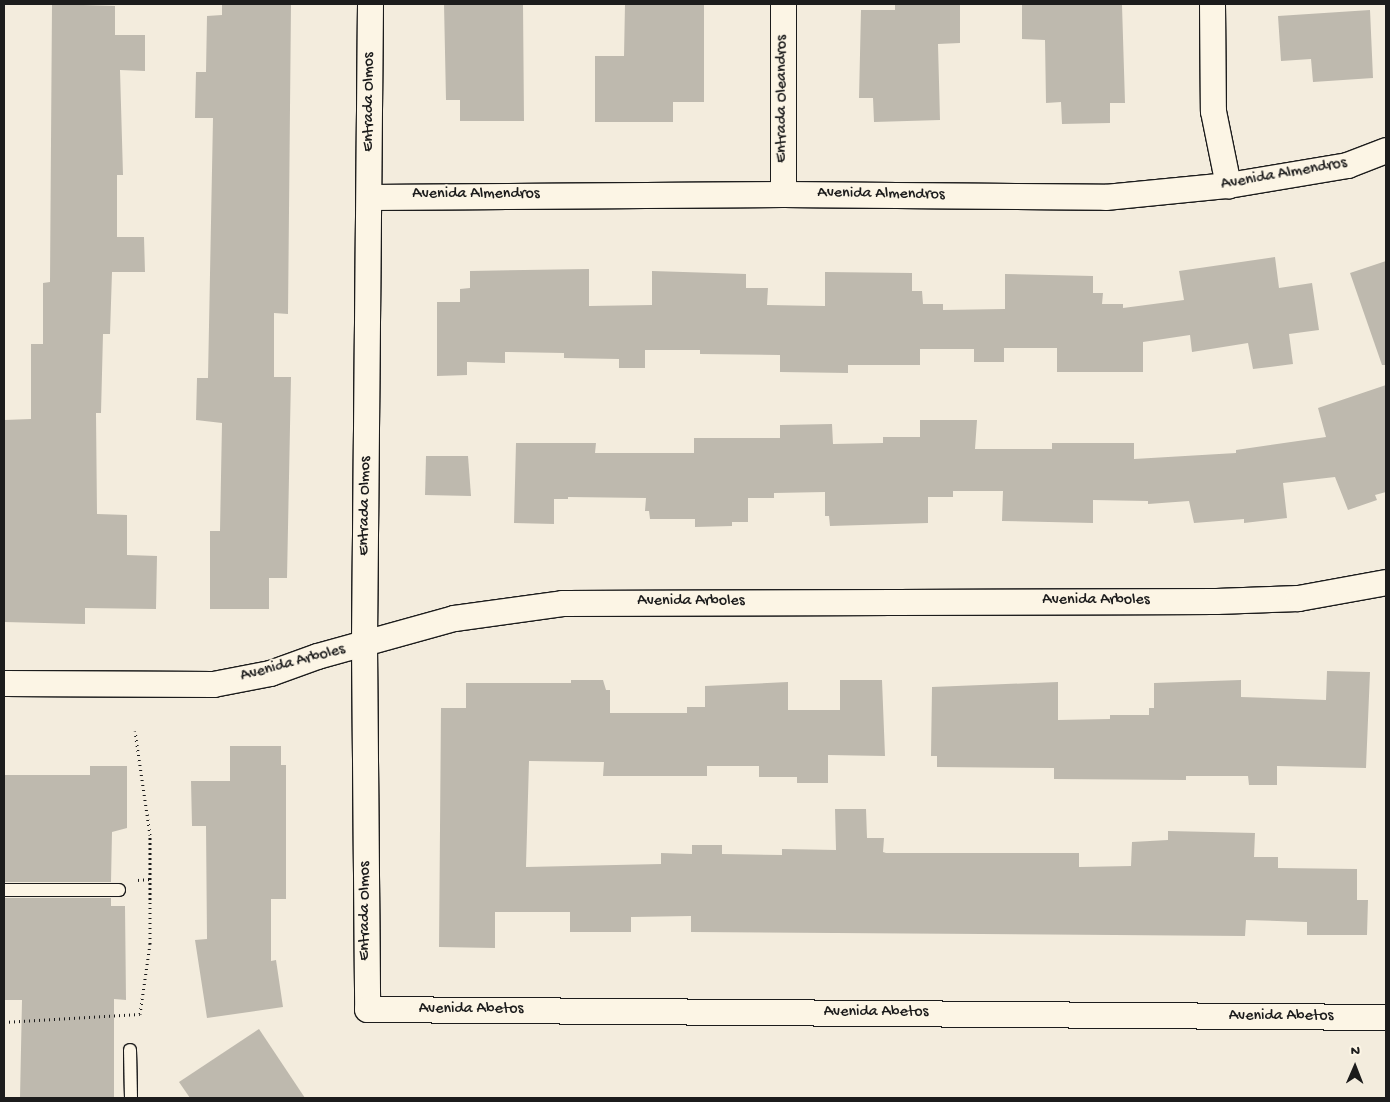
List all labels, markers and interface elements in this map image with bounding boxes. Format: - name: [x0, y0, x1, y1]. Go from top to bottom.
- street label: Entrada Oleandros: [773, 35, 793, 163]
- street label: Entrada Olmos: [360, 52, 380, 152]
- street label: Avenida Almendros: [1220, 154, 1348, 196]
- street label: Avenida Almendros: [817, 184, 945, 206]
- street label: Avenida Almendros: [412, 185, 540, 205]
- street label: Entrada Olmos: [356, 456, 376, 556]
- street label: Avenida Arboles: [1042, 591, 1150, 611]
- street label: Avenida Arboles: [637, 592, 745, 612]
- street label: Avenida Arboles: [239, 641, 347, 687]
- street label: Entrada Olmos: [356, 861, 376, 961]
- street label: Avenida Abetos: [419, 1000, 523, 1020]
- street label: Avenida Abetos: [824, 1003, 928, 1023]
- street label: Avenida Abetos: [1229, 1007, 1333, 1027]
- north arrow: [1330, 1042, 1380, 1092]
- text: N: [1351, 1043, 1360, 1060]

